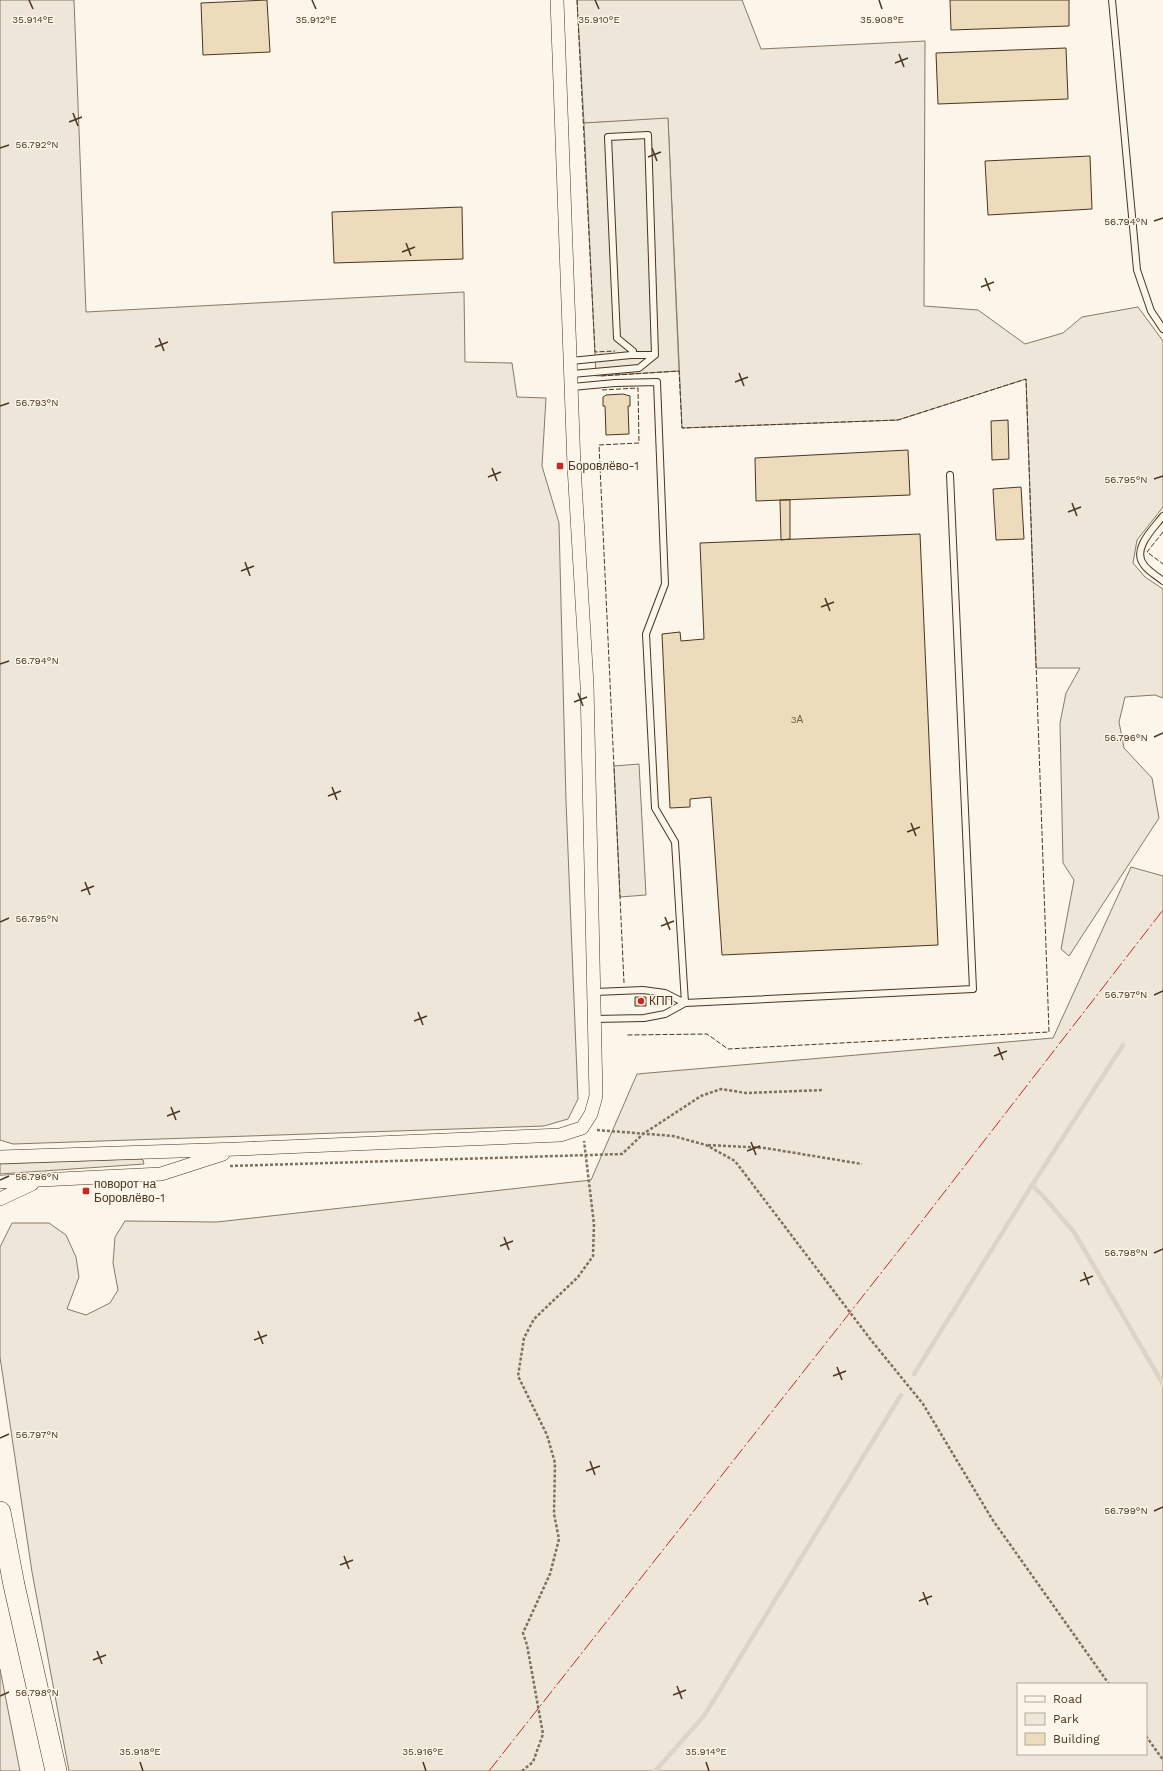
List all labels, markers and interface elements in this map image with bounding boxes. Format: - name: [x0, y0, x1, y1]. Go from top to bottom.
- text: 35.914°E: [12, 14, 54, 25]
- text: 35.912°E: [295, 14, 337, 25]
- text: 35.910°E: [578, 14, 620, 25]
- text: 35.908°E: [860, 14, 904, 25]
- text: 56.792°N: [15, 139, 59, 150]
- text: 56.794°N: [1104, 216, 1148, 227]
- text: 56.793°N: [15, 397, 59, 408]
- place label: Боровлёво-1: [568, 459, 639, 473]
- marker: Боровлёво-1: [555, 461, 565, 471]
- text: 56.795°N: [1104, 474, 1148, 485]
- text: 56.794°N: [15, 655, 59, 666]
- house number: 3А: [791, 714, 804, 725]
- text: 56.796°N: [1104, 732, 1148, 743]
- text: 56.795°N: [15, 913, 59, 924]
- text: 56.797°N: [1105, 989, 1147, 1000]
- place label: КПП: [649, 994, 673, 1008]
- marker: КПП: [636, 996, 646, 1006]
- text: 56.796°N: [15, 1171, 59, 1182]
- place label: поворот на Боровлёво-1: [94, 1177, 165, 1205]
- marker: поворот на Боровлёво-1: [81, 1186, 91, 1196]
- text: 56.798°N: [1104, 1247, 1148, 1258]
- text: 56.797°N: [16, 1429, 58, 1440]
- text: 56.799°N: [1104, 1505, 1148, 1516]
- legend: [1017, 1683, 1147, 1755]
- text: 56.798°N: [15, 1687, 59, 1698]
- text: Road: [1053, 1692, 1082, 1706]
- text: Park: [1053, 1712, 1079, 1726]
- text: Building: [1053, 1732, 1100, 1746]
- text: 35.918°E: [119, 1746, 161, 1757]
- text: 35.916°E: [402, 1746, 444, 1757]
- text: 35.914°E: [685, 1746, 727, 1757]

